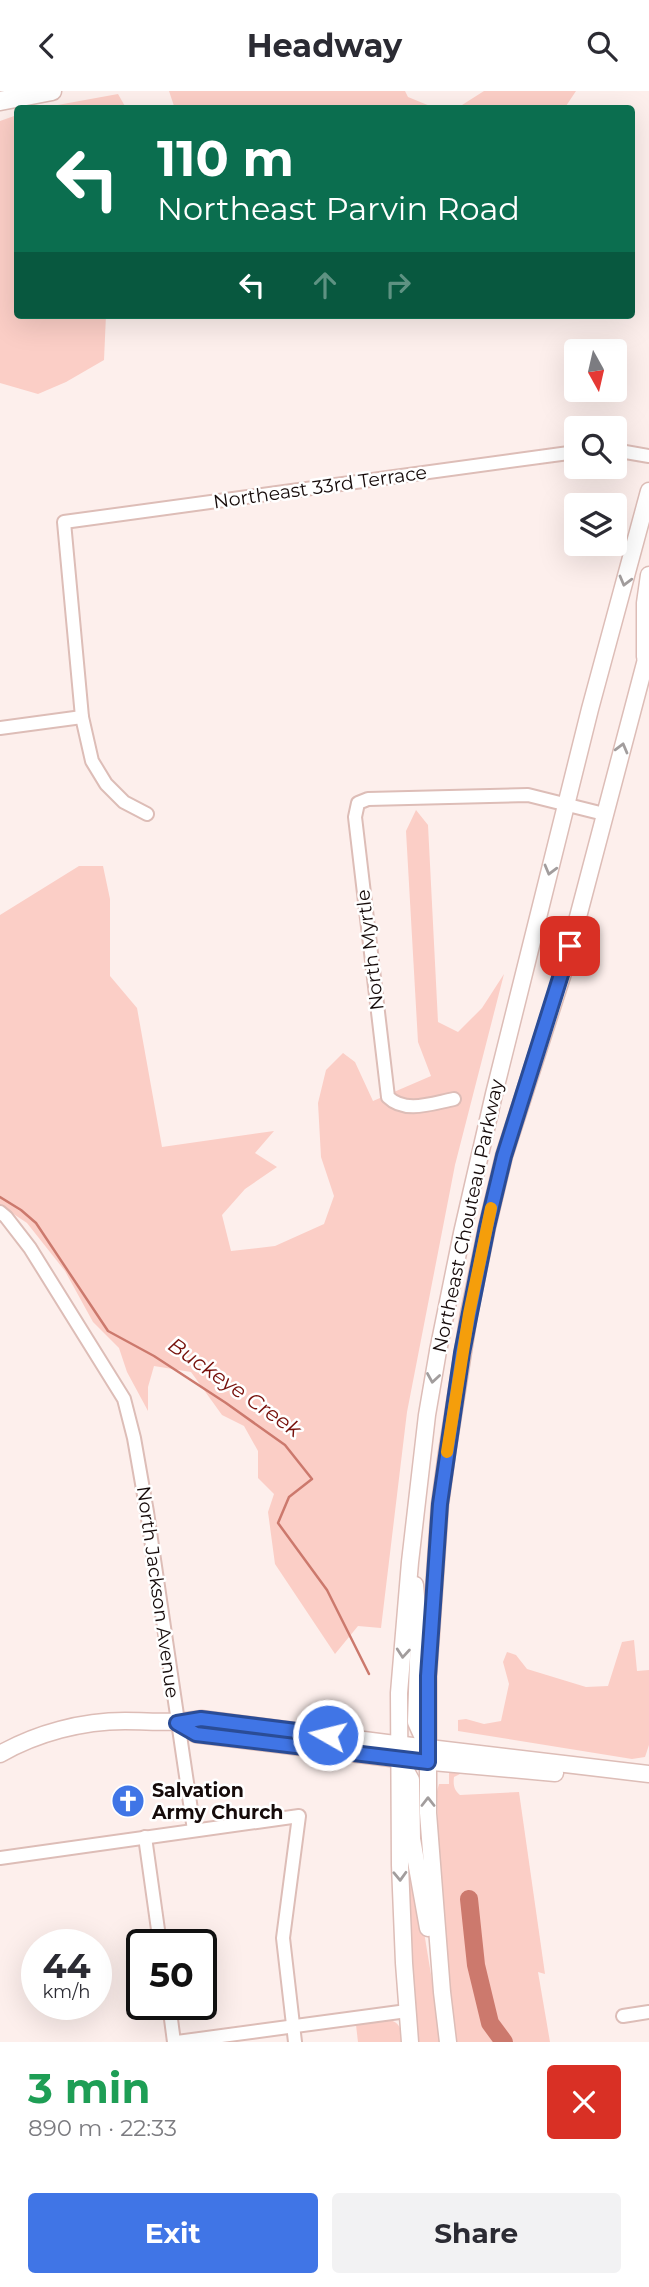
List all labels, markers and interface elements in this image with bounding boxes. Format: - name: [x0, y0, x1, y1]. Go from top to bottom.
- text: Headway: [247, 26, 402, 65]
- icon: back: [28, 27, 66, 65]
- icon: search: [583, 27, 621, 65]
- text: 110 m: [157, 129, 294, 188]
- icon: left: [42, 133, 133, 224]
- text: Northeast Parvin Road: [157, 189, 520, 228]
- icon: left: [233, 266, 271, 304]
- icon: ahead: [306, 266, 344, 304]
- icon: right: [379, 266, 417, 304]
- north arrow: [564, 339, 626, 403]
- map controls: [564, 339, 627, 556]
- button: search: [564, 416, 627, 479]
- street label: Northeast 33rd Terrace: [212, 461, 428, 513]
- button: layers: [564, 493, 627, 556]
- one-way arrow: [619, 575, 633, 587]
- one-way arrow: [614, 742, 628, 754]
- one-way arrow: [544, 864, 559, 876]
- street label: North Myrtle: [351, 888, 389, 1012]
- pin: [540, 916, 600, 976]
- icon: arrive: [551, 927, 589, 965]
- street label: Northeast Chouteau Parkway: [428, 1076, 508, 1355]
- water label: Buckeye Creek: [164, 1332, 308, 1443]
- one-way arrow: [426, 1372, 441, 1384]
- street label: North Jackson Avenue: [132, 1485, 184, 1699]
- one-way arrow: [396, 1648, 411, 1659]
- position arrow: [291, 1698, 365, 1772]
- place label: Salvation Army Church: [151, 1779, 283, 1824]
- church icon: Salvation Army Church: [109, 1782, 147, 1820]
- one-way arrow: [420, 1796, 436, 1807]
- one-way arrow: [393, 1871, 408, 1882]
- speed limit sign: 50: [126, 1929, 217, 2020]
- text: 44: [42, 1944, 91, 1987]
- text: km/h: [42, 1981, 91, 2003]
- text: 3 min: [28, 2062, 150, 2114]
- button: close: [547, 2065, 621, 2139]
- text: 890 m · 22:33: [28, 2114, 177, 2142]
- button: Exit: [28, 2193, 318, 2273]
- button: Share: [332, 2193, 621, 2273]

